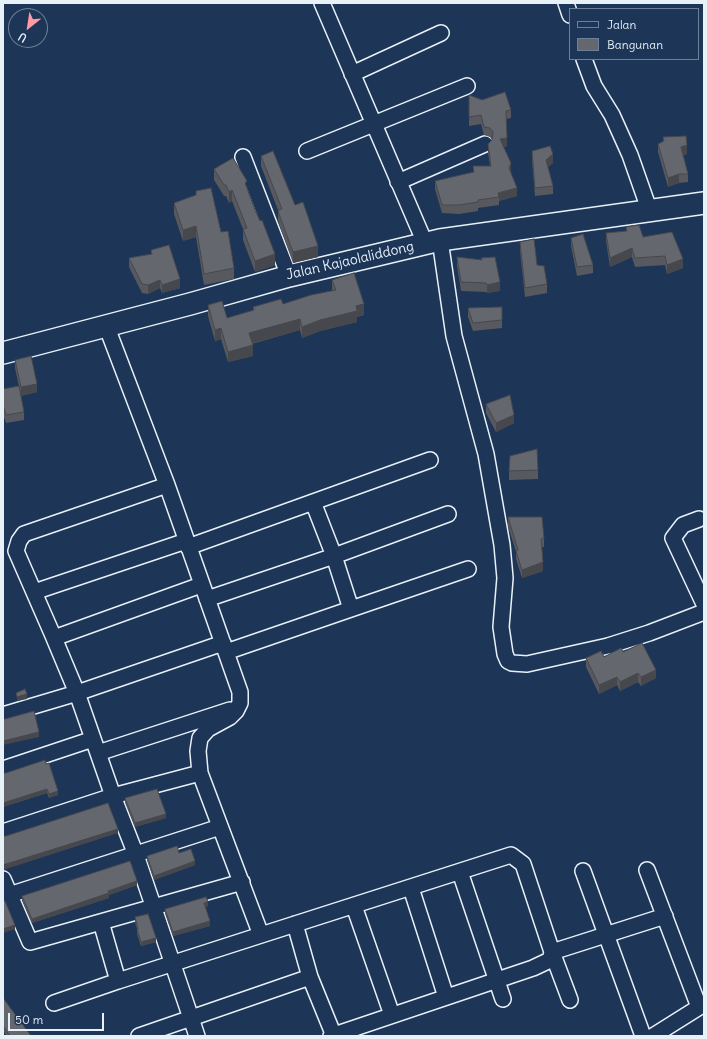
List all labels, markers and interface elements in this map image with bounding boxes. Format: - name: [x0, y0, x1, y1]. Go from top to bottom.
- north arrow: [8, 8, 48, 48]
- legend: [569, 8, 699, 60]
- text: Jalan: [607, 17, 636, 32]
- text: U: [16, 30, 29, 45]
- text: Bangunan: [607, 37, 663, 52]
- street label: Jalan Kajaolaliddong: [284, 238, 416, 284]
- scale bar: [10, 1005, 106, 1031]
- text: 50 m: [15, 1012, 43, 1027]

